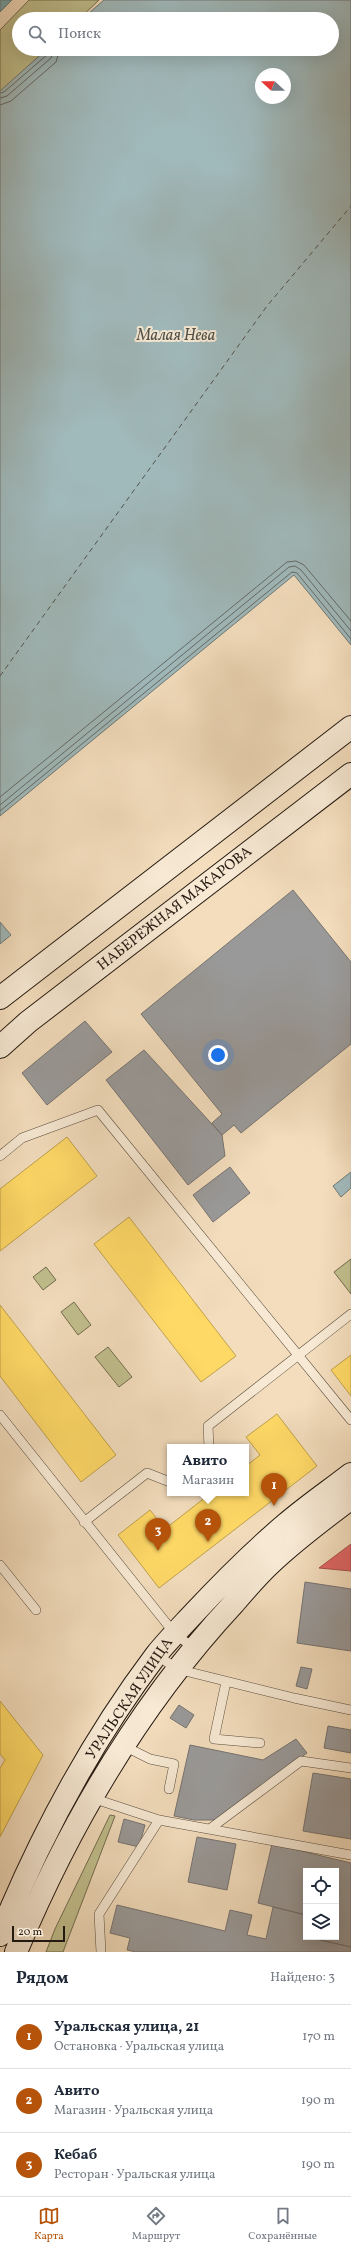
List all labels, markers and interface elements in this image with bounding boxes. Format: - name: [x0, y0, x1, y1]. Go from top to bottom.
- search box: [12, 12, 339, 56]
- icon: search: [26, 23, 48, 45]
- text: Поиск: [58, 24, 101, 45]
- north arrow: [255, 68, 291, 104]
- water label: Малая Нева: [136, 325, 216, 347]
- street label: НАБЕРЕЖНАЯ МАКАРОВА: [93, 842, 257, 976]
- your location: [208, 1045, 228, 1065]
- popup: [167, 1444, 249, 1496]
- text: Авито: [182, 1451, 227, 1472]
- text: Магазин: [182, 1472, 234, 1490]
- pin: 1: [261, 1473, 287, 1506]
- pin: 2: [195, 1509, 221, 1542]
- pin: 3: [145, 1518, 171, 1551]
- street label: УРАЛЬСКАЯ УЛИЦА: [81, 1634, 179, 1764]
- map controls: [303, 1868, 339, 1940]
- button: locate: [303, 1868, 339, 1904]
- button: layers: [303, 1904, 339, 1940]
- scale bar: [12, 1924, 65, 1943]
- text: 20 m: [18, 1925, 42, 1940]
- text: Рядом: [16, 1967, 69, 1990]
- text: Найдено: 3: [270, 1969, 335, 1987]
- text: Уральская улица, 21: [54, 2017, 199, 2038]
- text: 1: [26, 2028, 32, 2046]
- text: 170 m: [302, 2028, 335, 2046]
- text: Остановка · Уральская улица: [54, 2038, 224, 2056]
- text: Авито: [54, 2081, 99, 2102]
- text: 2: [26, 2092, 32, 2110]
- text: 190 m: [301, 2092, 335, 2110]
- text: Магазин · Уральская улица: [54, 2102, 213, 2120]
- text: Кебаб: [54, 2145, 97, 2166]
- text: 3: [26, 2156, 32, 2174]
- text: 190 m: [301, 2156, 335, 2174]
- text: Ресторан · Уральская улица: [54, 2166, 216, 2184]
- tab: Карта: [34, 2205, 64, 2244]
- tab: Маршрут: [132, 2205, 180, 2244]
- tab: Сохранённые: [248, 2205, 317, 2244]

